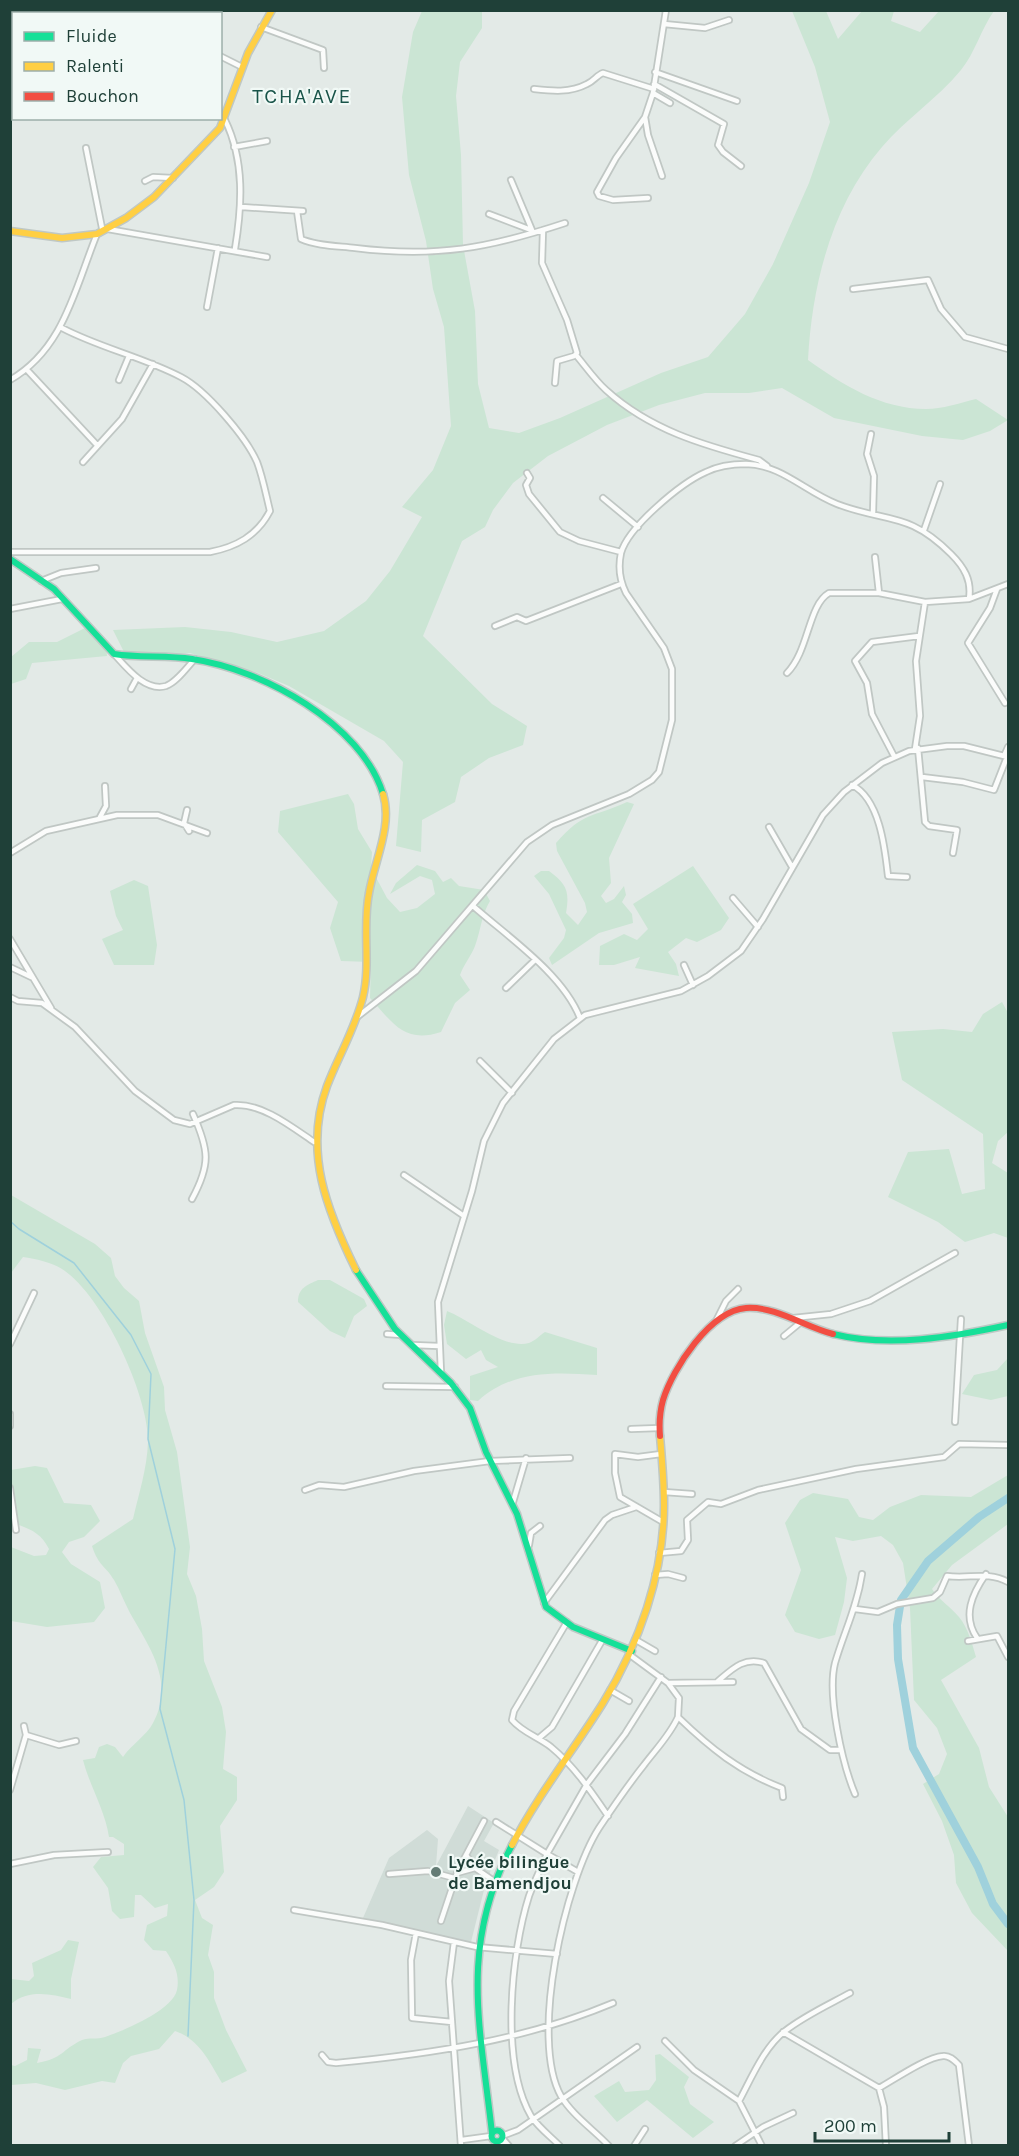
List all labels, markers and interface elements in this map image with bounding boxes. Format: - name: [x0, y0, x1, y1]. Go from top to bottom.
- legend: [12, 12, 222, 120]
- text: Fluide: [66, 25, 117, 47]
- text: Ralenti: [66, 55, 124, 77]
- district label: TCHA'AVE: [252, 84, 352, 108]
- text: Bouchon: [66, 85, 139, 107]
- place label: Lycée bilingue de Bamendjou: [448, 1851, 572, 1894]
- marker: Lycée bilingue de Bamendjou: [429, 1865, 443, 1879]
- scale bar: [815, 2105, 948, 2143]
- text: 200 m: [824, 2115, 877, 2137]

